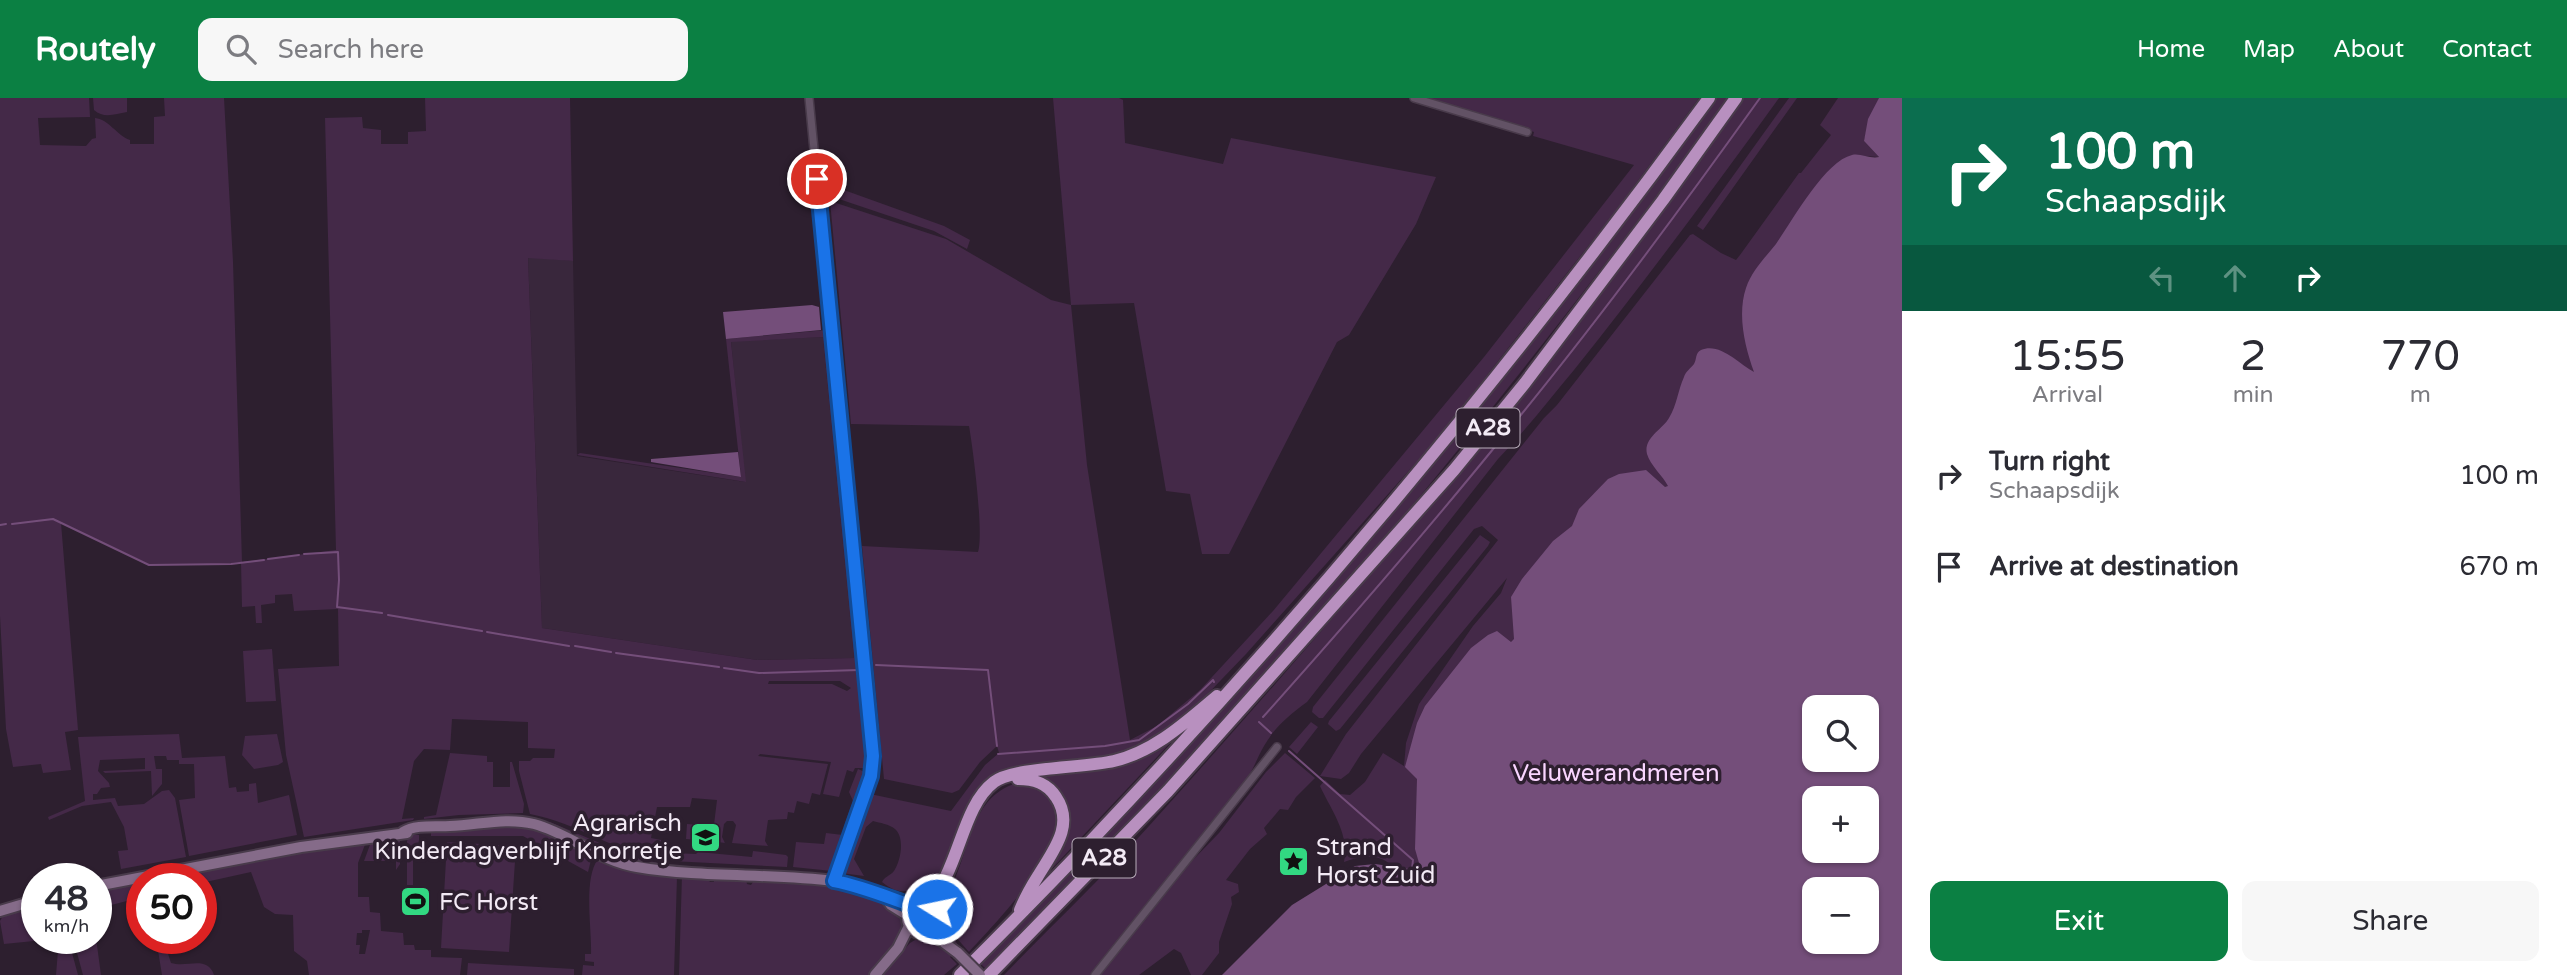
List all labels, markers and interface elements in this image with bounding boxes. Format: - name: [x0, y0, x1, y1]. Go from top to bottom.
- search box: [198, 18, 688, 81]
- text: Routely: [35, 30, 156, 69]
- icon: search: [222, 30, 260, 68]
- text: Search here: [278, 34, 424, 65]
- text: Home: [2137, 35, 2205, 64]
- text: Map: [2243, 35, 2295, 64]
- text: About: [2333, 35, 2404, 64]
- text: Contact: [2442, 35, 2532, 64]
- text: 100 m: [2045, 123, 2195, 182]
- icon: right: [1930, 126, 2021, 217]
- pin: [787, 149, 847, 209]
- icon: arrive: [798, 160, 836, 198]
- text: Schaapsdijk: [2045, 183, 2227, 221]
- icon: left: [2143, 259, 2181, 297]
- icon: ahead: [2216, 259, 2254, 297]
- icon: right: [2289, 259, 2327, 297]
- text: 15:55: [2009, 331, 2126, 382]
- text: 2: [2240, 331, 2266, 382]
- text: 770: [2381, 331, 2460, 382]
- text: Arrival: [2032, 381, 2103, 409]
- text: min: [2233, 381, 2274, 409]
- text: m: [2410, 381, 2431, 409]
- road number: A28: [1456, 408, 1520, 448]
- text: Turn right: [1989, 446, 2110, 477]
- icon: right: [1930, 457, 1968, 495]
- text: 100 m: [2459, 460, 2539, 491]
- text: Schaapsdijk: [1989, 477, 2119, 505]
- icon: arrive: [1930, 548, 1968, 586]
- text: Arrive at destination: [1989, 551, 2239, 582]
- text: 670 m: [2459, 551, 2539, 582]
- map controls: [1802, 695, 1879, 954]
- button: search: [1802, 695, 1879, 772]
- park label: Veluwerandmeren: [1512, 759, 1720, 788]
- button: +: [1802, 786, 1879, 863]
- place label: Agrarisch Kinderdagverblijf Knorretje: [374, 809, 682, 866]
- school or university icon: Agrarisch Kinderdagverblijf Knorretje: [688, 820, 722, 854]
- place label: Strand Horst Zuid: [1316, 833, 1435, 890]
- road number: A28: [1072, 838, 1136, 878]
- place icon: Strand Horst Zuid: [1276, 844, 1310, 878]
- speed limit sign: 50: [126, 863, 217, 954]
- position arrow: [900, 872, 974, 946]
- button: −: [1802, 877, 1879, 954]
- text: 48: [45, 878, 88, 920]
- button: Exit: [1930, 881, 2228, 961]
- button: Share: [2242, 881, 2539, 961]
- sports icon: FC Horst: [399, 885, 433, 919]
- place label: FC Horst: [439, 888, 538, 917]
- text: km/h: [44, 915, 89, 937]

